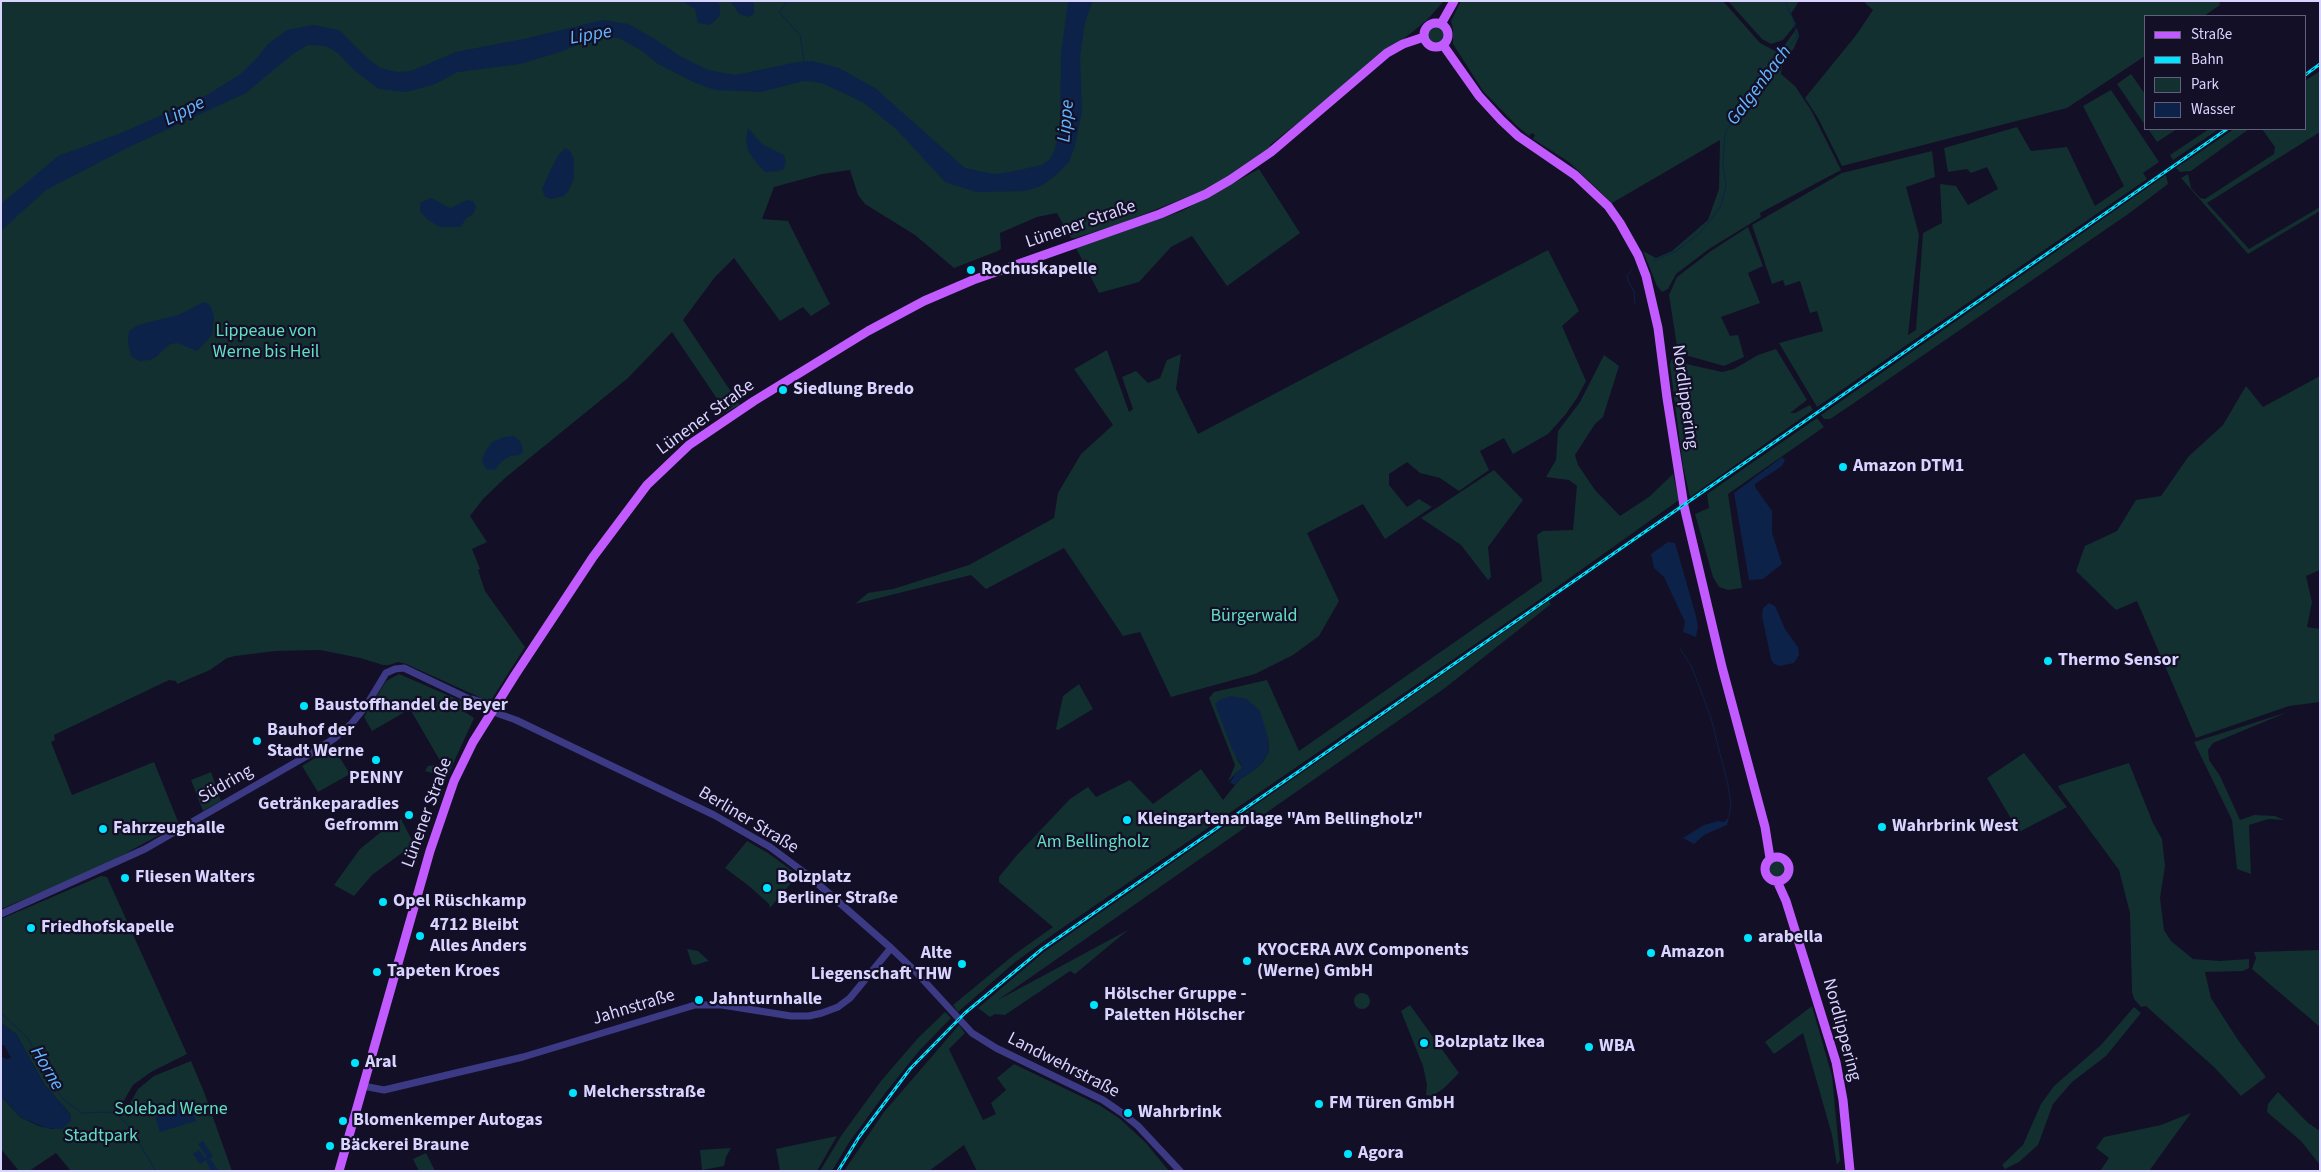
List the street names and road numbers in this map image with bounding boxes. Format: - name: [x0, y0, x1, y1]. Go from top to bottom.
- street label: Lünener Straße: [1023, 196, 1139, 254]
- street label: Nordlippering: [1666, 344, 1702, 450]
- street label: Lünener Straße: [653, 375, 759, 461]
- street label: Lünener Straße: [398, 755, 458, 871]
- street label: Südring: [195, 761, 257, 809]
- street label: Berliner Straße: [694, 783, 802, 859]
- street label: Nordlippering: [1817, 977, 1865, 1083]
- street label: Jahnstraße: [590, 985, 678, 1031]
- street label: Landwehrstraße: [1003, 1028, 1123, 1104]

